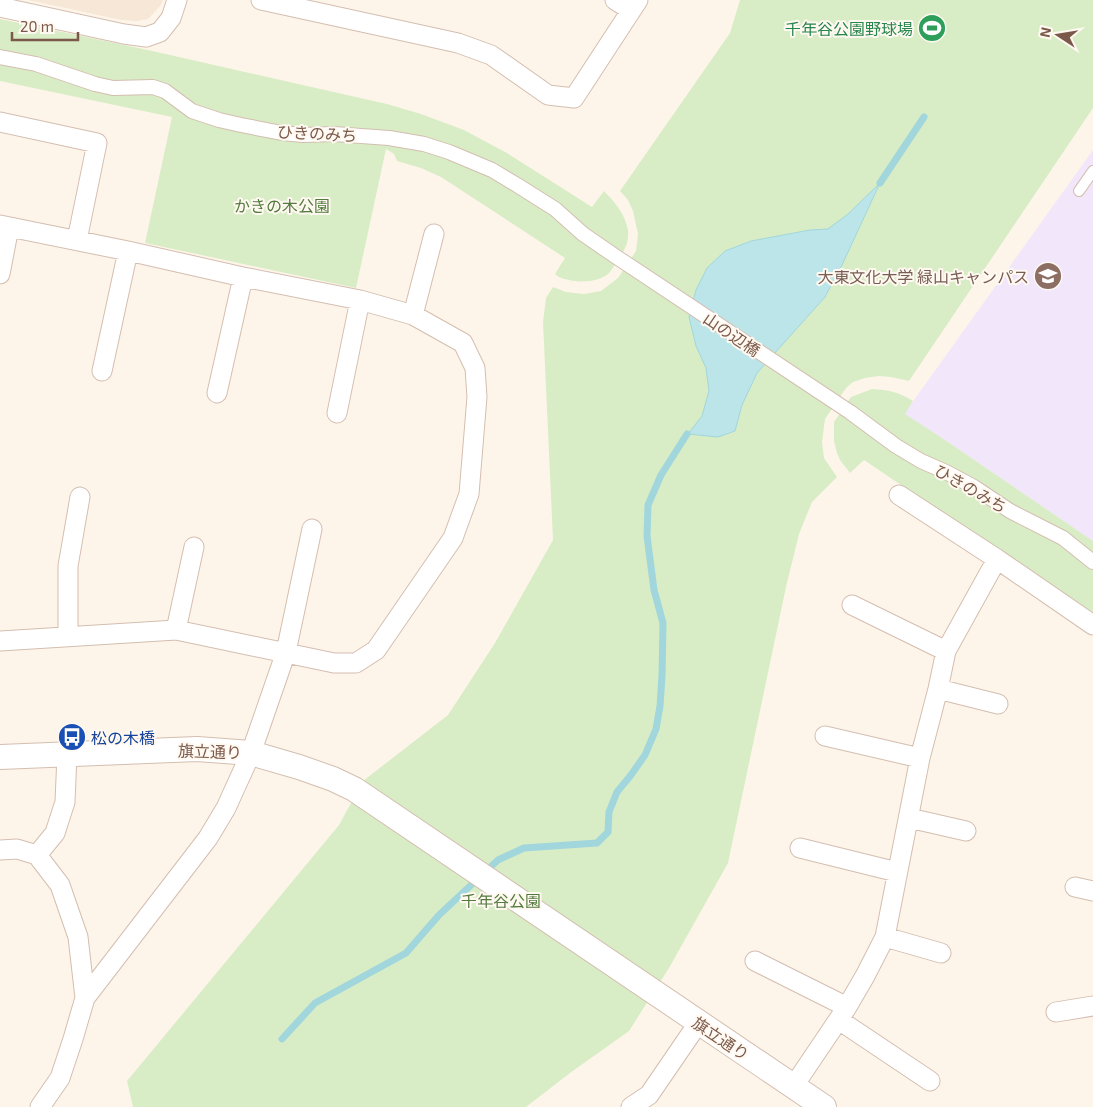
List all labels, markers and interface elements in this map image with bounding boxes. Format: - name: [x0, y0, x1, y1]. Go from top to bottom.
- scale bar: [12, 10, 79, 42]
- north arrow: [1033, 10, 1083, 60]
- sports icon: 千年谷公園野球場: [917, 13, 947, 43]
- text: 20 m: [20, 17, 54, 35]
- place label: 千年谷公園野球場: [785, 19, 913, 38]
- text: N: [1035, 25, 1054, 39]
- street label: ひきのみち: [277, 121, 357, 145]
- park label: かきの木公園: [234, 196, 330, 215]
- school or university icon: 大東文化大学 緑山キャンパス: [1033, 261, 1063, 291]
- place label: 大東文化大学 緑山キャンパス: [817, 267, 1029, 286]
- street label: 山の辺橋: [700, 308, 764, 360]
- street label: ひきのみち: [932, 460, 1010, 516]
- bus stop icon: 松の木橋: [57, 722, 87, 752]
- place label: 松の木橋: [91, 728, 155, 747]
- street label: 旗立通り: [178, 740, 242, 762]
- park label: 千年谷公園: [461, 891, 541, 910]
- street label: 旗立通り: [689, 1012, 753, 1064]

